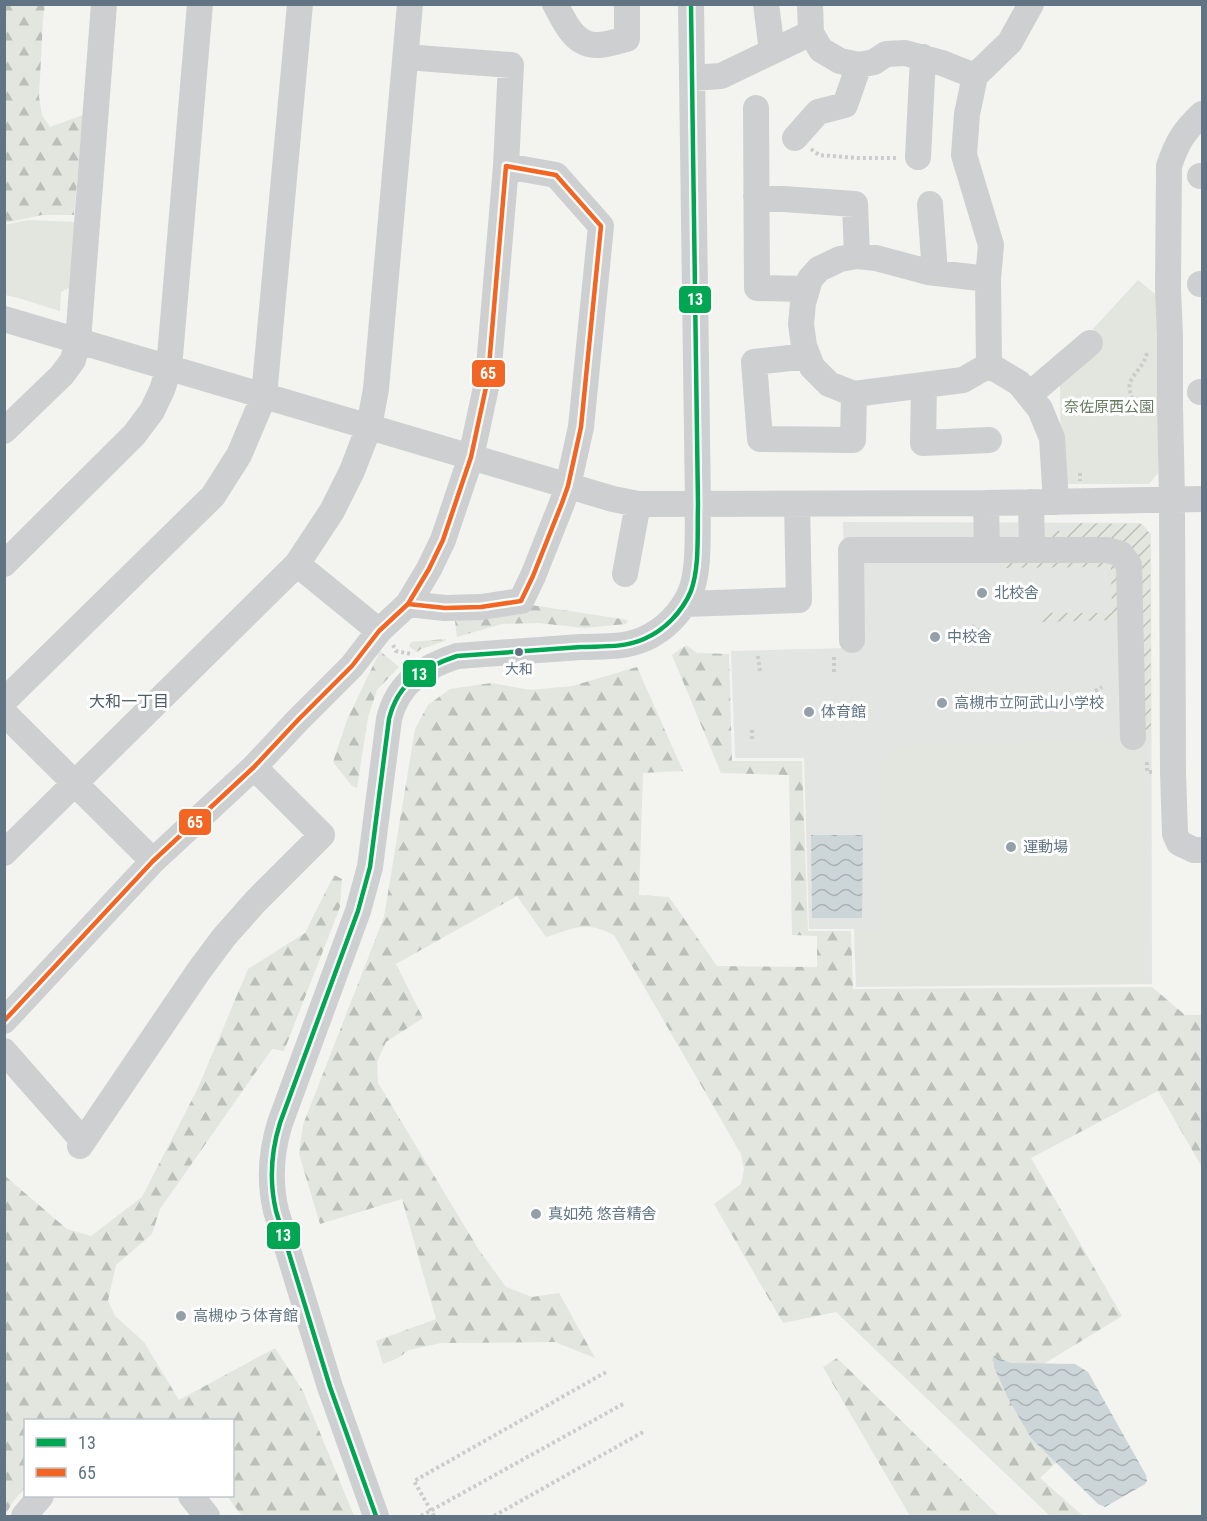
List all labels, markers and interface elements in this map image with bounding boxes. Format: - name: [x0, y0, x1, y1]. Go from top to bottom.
- line badge: 13: [678, 285, 712, 314]
- text: 13: [687, 290, 703, 309]
- line badge: 65: [471, 359, 506, 388]
- text: 65: [480, 364, 496, 383]
- park label: 奈佐原西公園: [1064, 398, 1154, 416]
- place label: 北校舎: [994, 584, 1039, 602]
- marker: 北校舎: [975, 586, 989, 600]
- place label: 中校舎: [947, 628, 992, 646]
- marker: 中校舎: [928, 630, 942, 644]
- marker: 大和: [513, 646, 525, 658]
- line badge: 13: [402, 659, 437, 688]
- place label: 大和: [505, 661, 533, 677]
- text: 13: [411, 665, 427, 684]
- district label: 大和一丁目: [89, 692, 169, 711]
- place label: 高槻市立阿武山小学校: [954, 694, 1104, 712]
- marker: 高槻市立阿武山小学校: [935, 696, 949, 710]
- place label: 体育館: [821, 703, 866, 721]
- marker: 体育館: [802, 705, 816, 719]
- line badge: 65: [178, 808, 212, 836]
- text: 65: [187, 813, 203, 832]
- place label: 運動場: [1023, 838, 1068, 856]
- marker: 運動場: [1004, 840, 1018, 854]
- place label: 真如苑 悠音精舎: [548, 1205, 656, 1223]
- marker: 真如苑 悠音精舎: [529, 1207, 543, 1221]
- line badge: 13: [266, 1221, 301, 1250]
- text: 13: [275, 1226, 291, 1245]
- place label: 高槻ゆう体育館: [193, 1307, 298, 1325]
- marker: 高槻ゆう体育館: [174, 1309, 188, 1323]
- legend: [24, 1419, 234, 1497]
- text: 13: [78, 1432, 96, 1453]
- text: 65: [78, 1462, 96, 1483]

